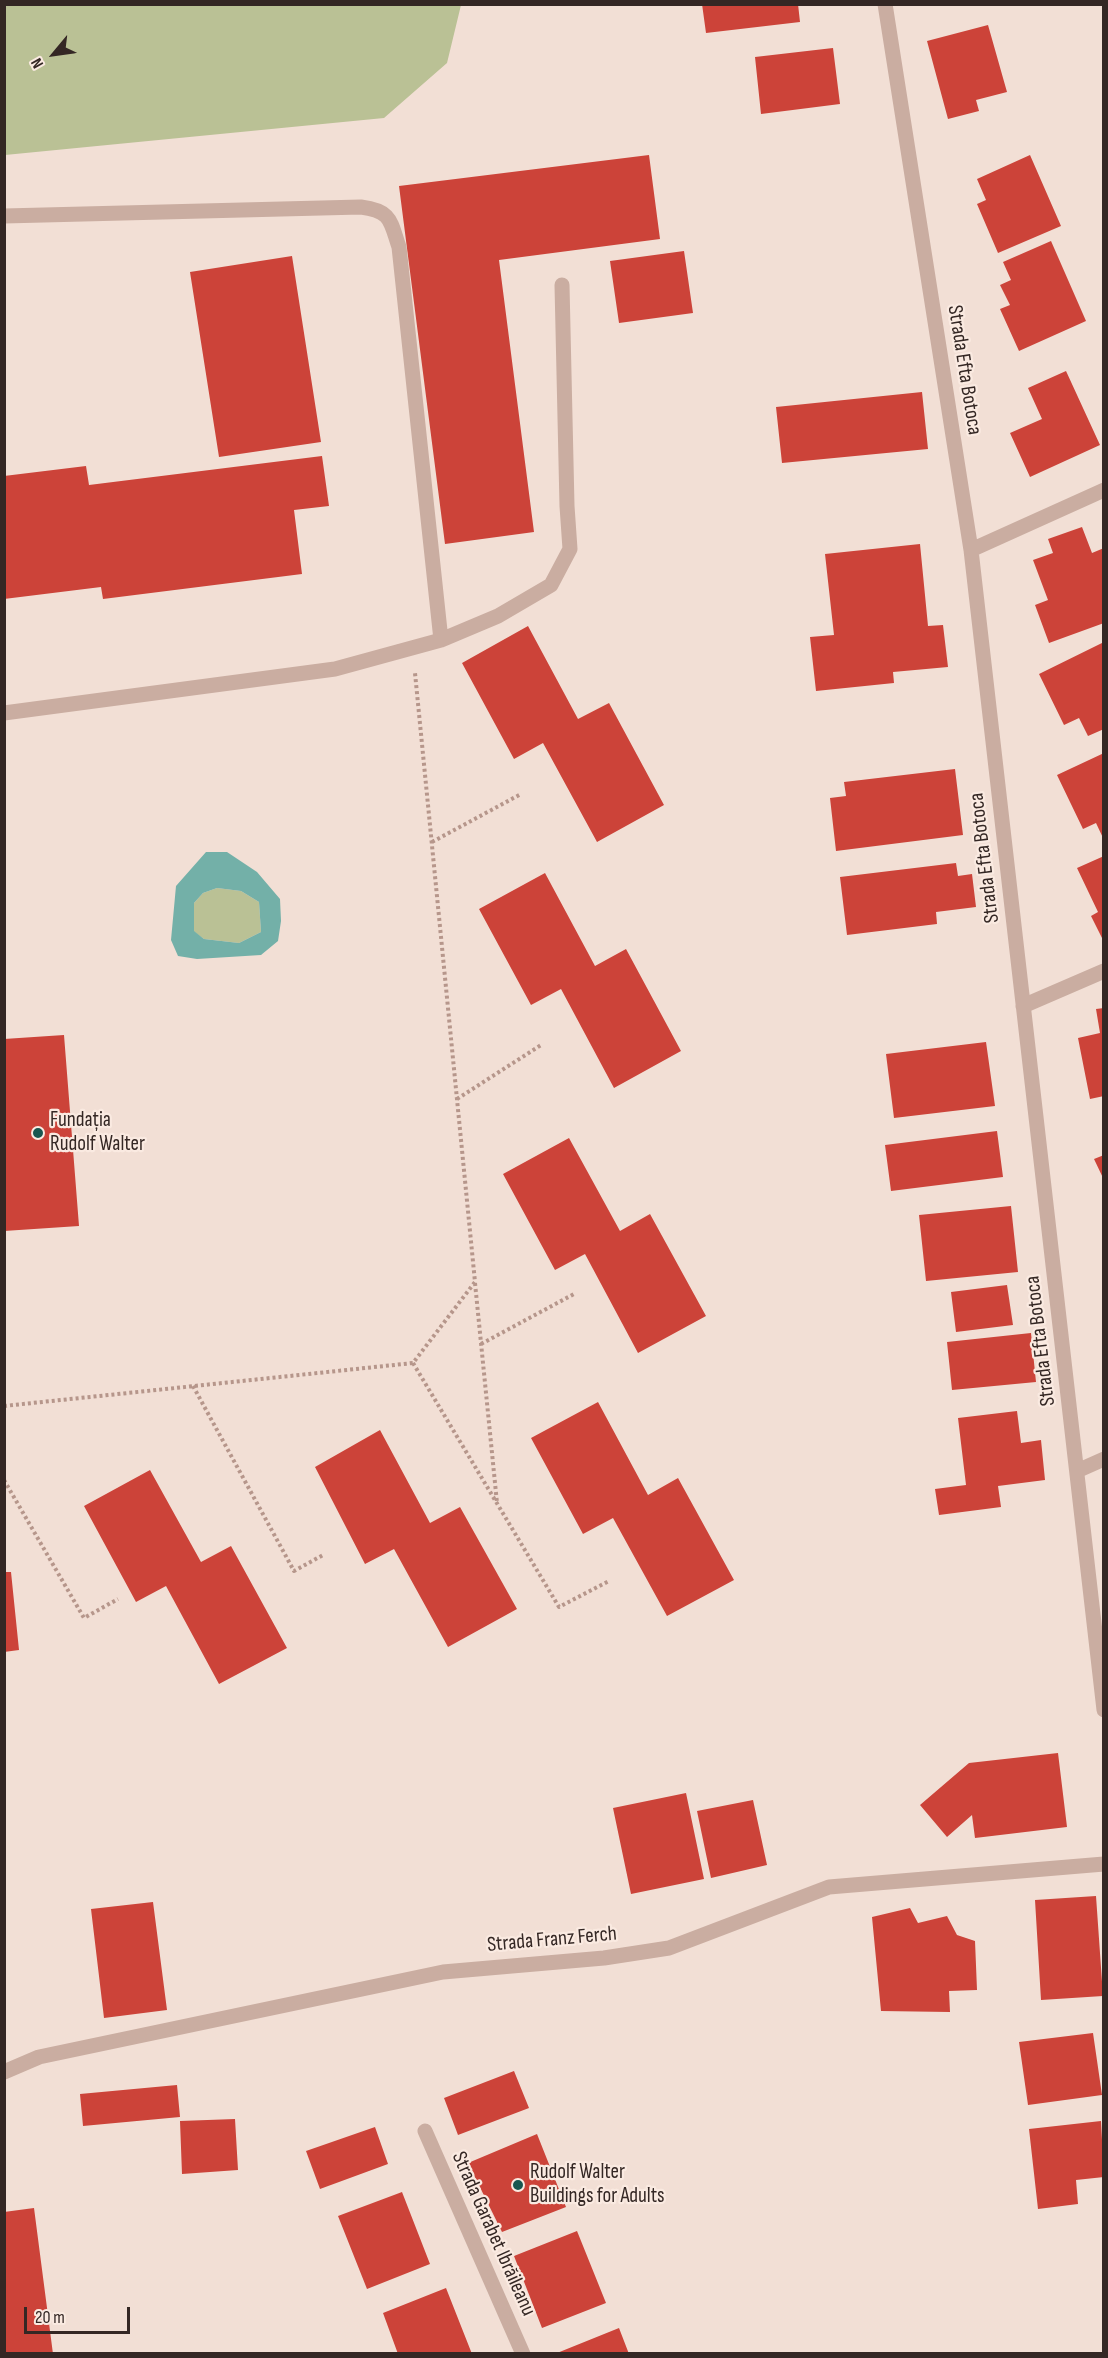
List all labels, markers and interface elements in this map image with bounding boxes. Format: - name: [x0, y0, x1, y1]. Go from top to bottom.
- north arrow: [24, 24, 84, 84]
- text: N: [27, 55, 48, 71]
- street label: Strada Efta Botoca: [941, 303, 987, 437]
- street label: Strada Efta Botoca: [965, 791, 1005, 925]
- place label: Fundația Rudolf Walter: [50, 1108, 145, 1158]
- marker: Fundația Rudolf Walter: [31, 1126, 45, 1140]
- street label: Strada Efta Botoca: [1021, 1274, 1061, 1408]
- street label: Strada Franz Ferch: [486, 1922, 618, 1958]
- street label: Strada Garabet Ibrăileanu: [445, 2148, 541, 2320]
- place label: Rudolf Walter Buildings for Adults: [530, 2160, 664, 2210]
- marker: Rudolf Walter Buildings for Adults: [511, 2178, 525, 2192]
- scale bar: [27, 2295, 134, 2333]
- text: 20 m: [35, 2307, 65, 2328]

